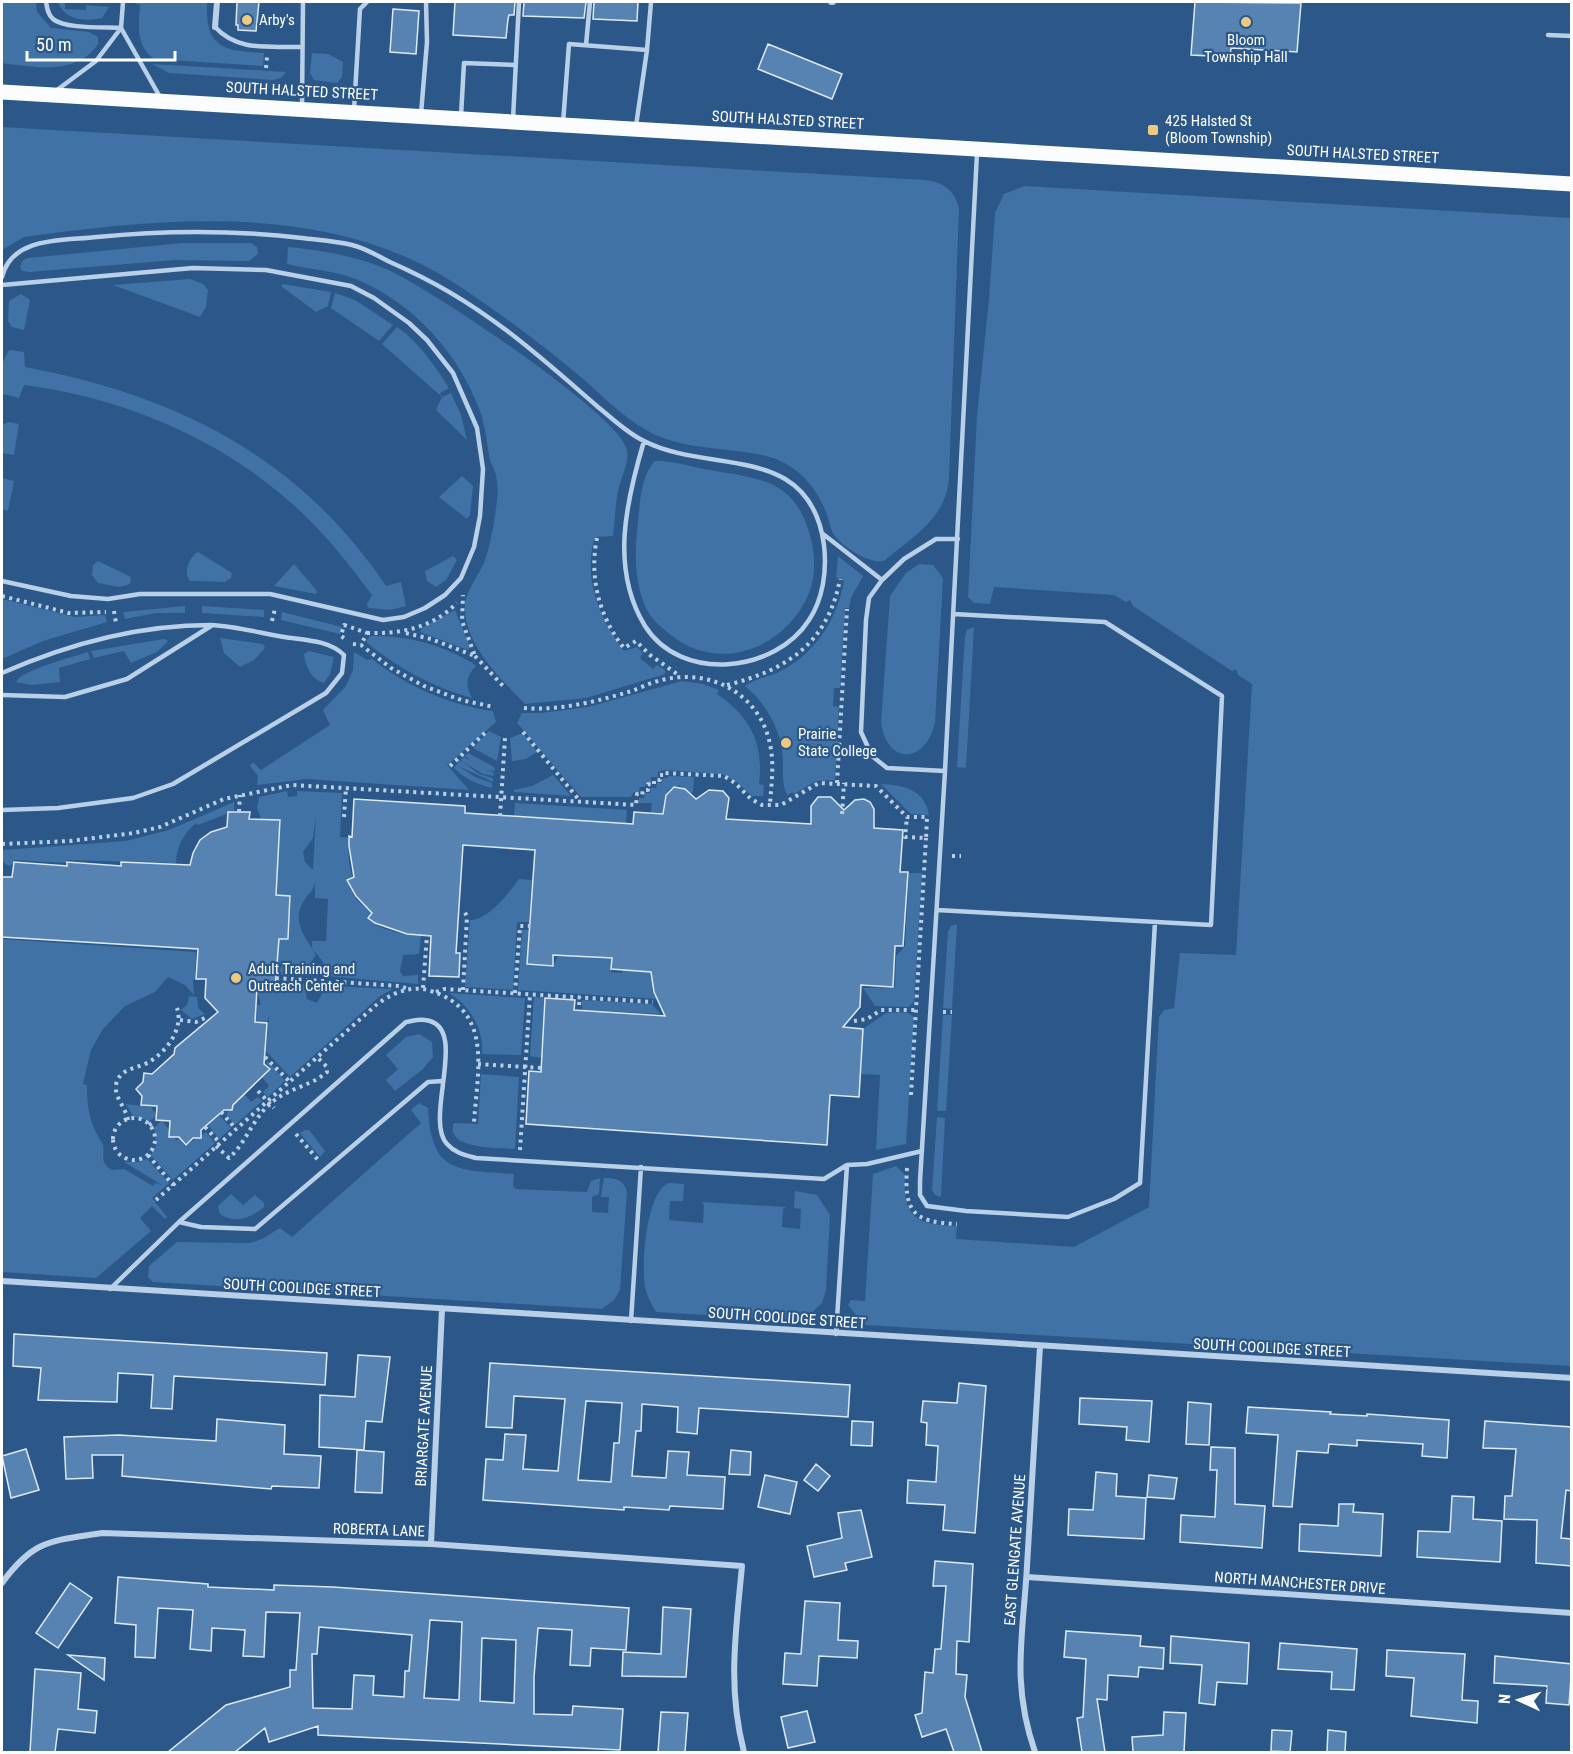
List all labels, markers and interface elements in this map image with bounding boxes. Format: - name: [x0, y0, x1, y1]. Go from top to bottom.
- place label: Arby's: [259, 11, 295, 29]
- marker: Arby's: [240, 13, 254, 27]
- marker: Bloom Township Hall: [1239, 15, 1253, 29]
- scale bar: [27, 24, 176, 62]
- place label: Bloom Township Hall: [1204, 31, 1288, 66]
- text: 50 m: [36, 34, 71, 55]
- street label: SOUTH HALSTED STREET: [225, 78, 379, 104]
- street label: SOUTH HALSTED STREET: [711, 107, 865, 133]
- place label: 425 Halsted St (Bloom Township): [1165, 112, 1272, 147]
- marker: 425 Halsted St (Bloom Township): [1146, 123, 1160, 137]
- street label: SOUTH HALSTED STREET: [1286, 141, 1440, 167]
- place label: Prairie State College: [798, 725, 877, 760]
- marker: Prairie State College: [779, 736, 793, 750]
- place label: Adult Training and Outreach Center: [248, 960, 355, 995]
- marker: Adult Training and Outreach Center: [229, 971, 243, 985]
- street label: SOUTH COOLIDGE STREET: [223, 1275, 382, 1301]
- street label: SOUTH COOLIDGE STREET: [708, 1304, 867, 1332]
- street label: SOUTH COOLIDGE STREET: [1193, 1335, 1352, 1361]
- street label: BRIARGATE AVENUE: [412, 1365, 436, 1487]
- street label: EAST GLENGATE AVENUE: [1001, 1474, 1029, 1626]
- street label: ROBERTA LANE: [333, 1519, 425, 1541]
- street label: NORTH MANCHESTER DRIVE: [1214, 1568, 1386, 1598]
- north arrow: [1489, 1670, 1549, 1730]
- text: N: [1495, 1693, 1514, 1705]

